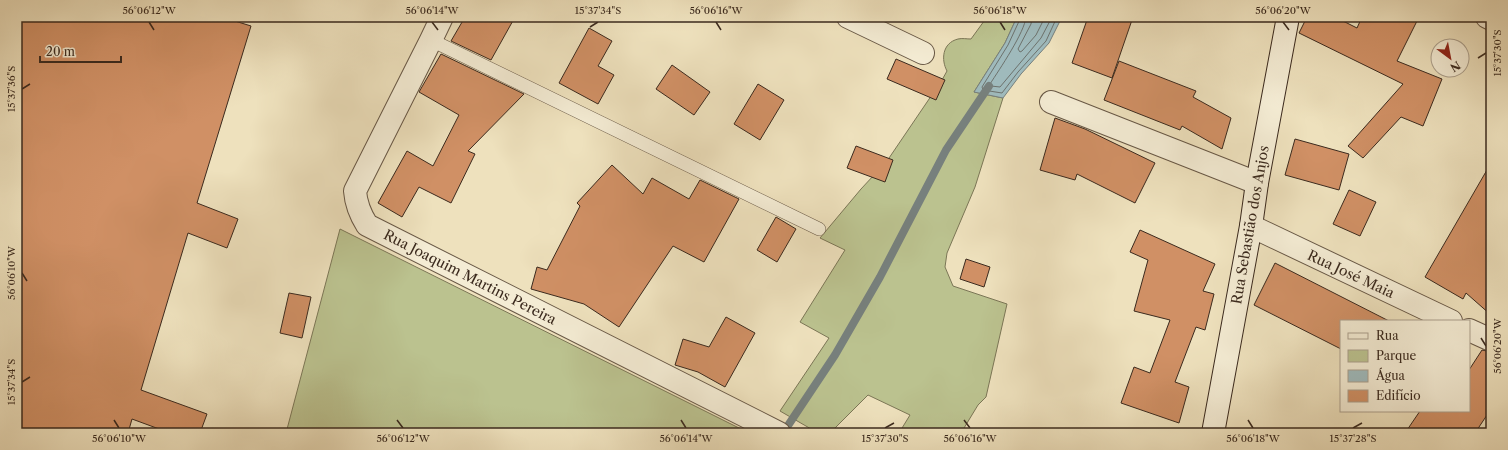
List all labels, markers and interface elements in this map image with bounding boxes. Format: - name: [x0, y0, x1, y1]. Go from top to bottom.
- text: 56°06'12"W: [122, 4, 177, 17]
- text: 56°06'14"W: [405, 4, 460, 17]
- text: 15°37'34"S: [575, 4, 621, 17]
- text: 56°06'16"W: [689, 4, 744, 17]
- text: 56°06'18"W: [973, 4, 1028, 17]
- text: 56°06'20"W: [1255, 4, 1312, 17]
- text: 15°37'30"S: [1491, 29, 1504, 77]
- scale bar: [40, 38, 121, 64]
- north arrow: [1430, 38, 1470, 78]
- text: 20 m: [46, 44, 75, 59]
- text: N: [1447, 58, 1463, 75]
- text: 15°37'36"S: [5, 66, 18, 112]
- street label: Rua Sebastião dos Anjos: [1227, 144, 1273, 306]
- street label: Rua Joaquim Martins Pereira: [381, 226, 560, 329]
- text: 56°06'10"W: [5, 245, 18, 300]
- street label: Rua José Maia: [1305, 246, 1398, 302]
- text: 56°06'20"W: [1491, 317, 1504, 374]
- legend: [1340, 320, 1470, 412]
- text: Rua: [1376, 328, 1399, 343]
- text: Parque: [1376, 348, 1417, 363]
- text: 15°37'34"S: [5, 359, 18, 405]
- text: Água: [1375, 367, 1406, 383]
- text: Edifício: [1376, 388, 1421, 403]
- text: 56°06'10"W: [92, 432, 147, 445]
- text: 56°06'12"W: [376, 432, 431, 445]
- text: 56°06'14"W: [659, 432, 714, 445]
- text: 15°37'30"S: [861, 432, 909, 445]
- text: 56°06'16"W: [943, 432, 998, 445]
- text: 56°06'18"W: [1226, 432, 1281, 445]
- text: 15°37'28"S: [1330, 432, 1376, 445]

